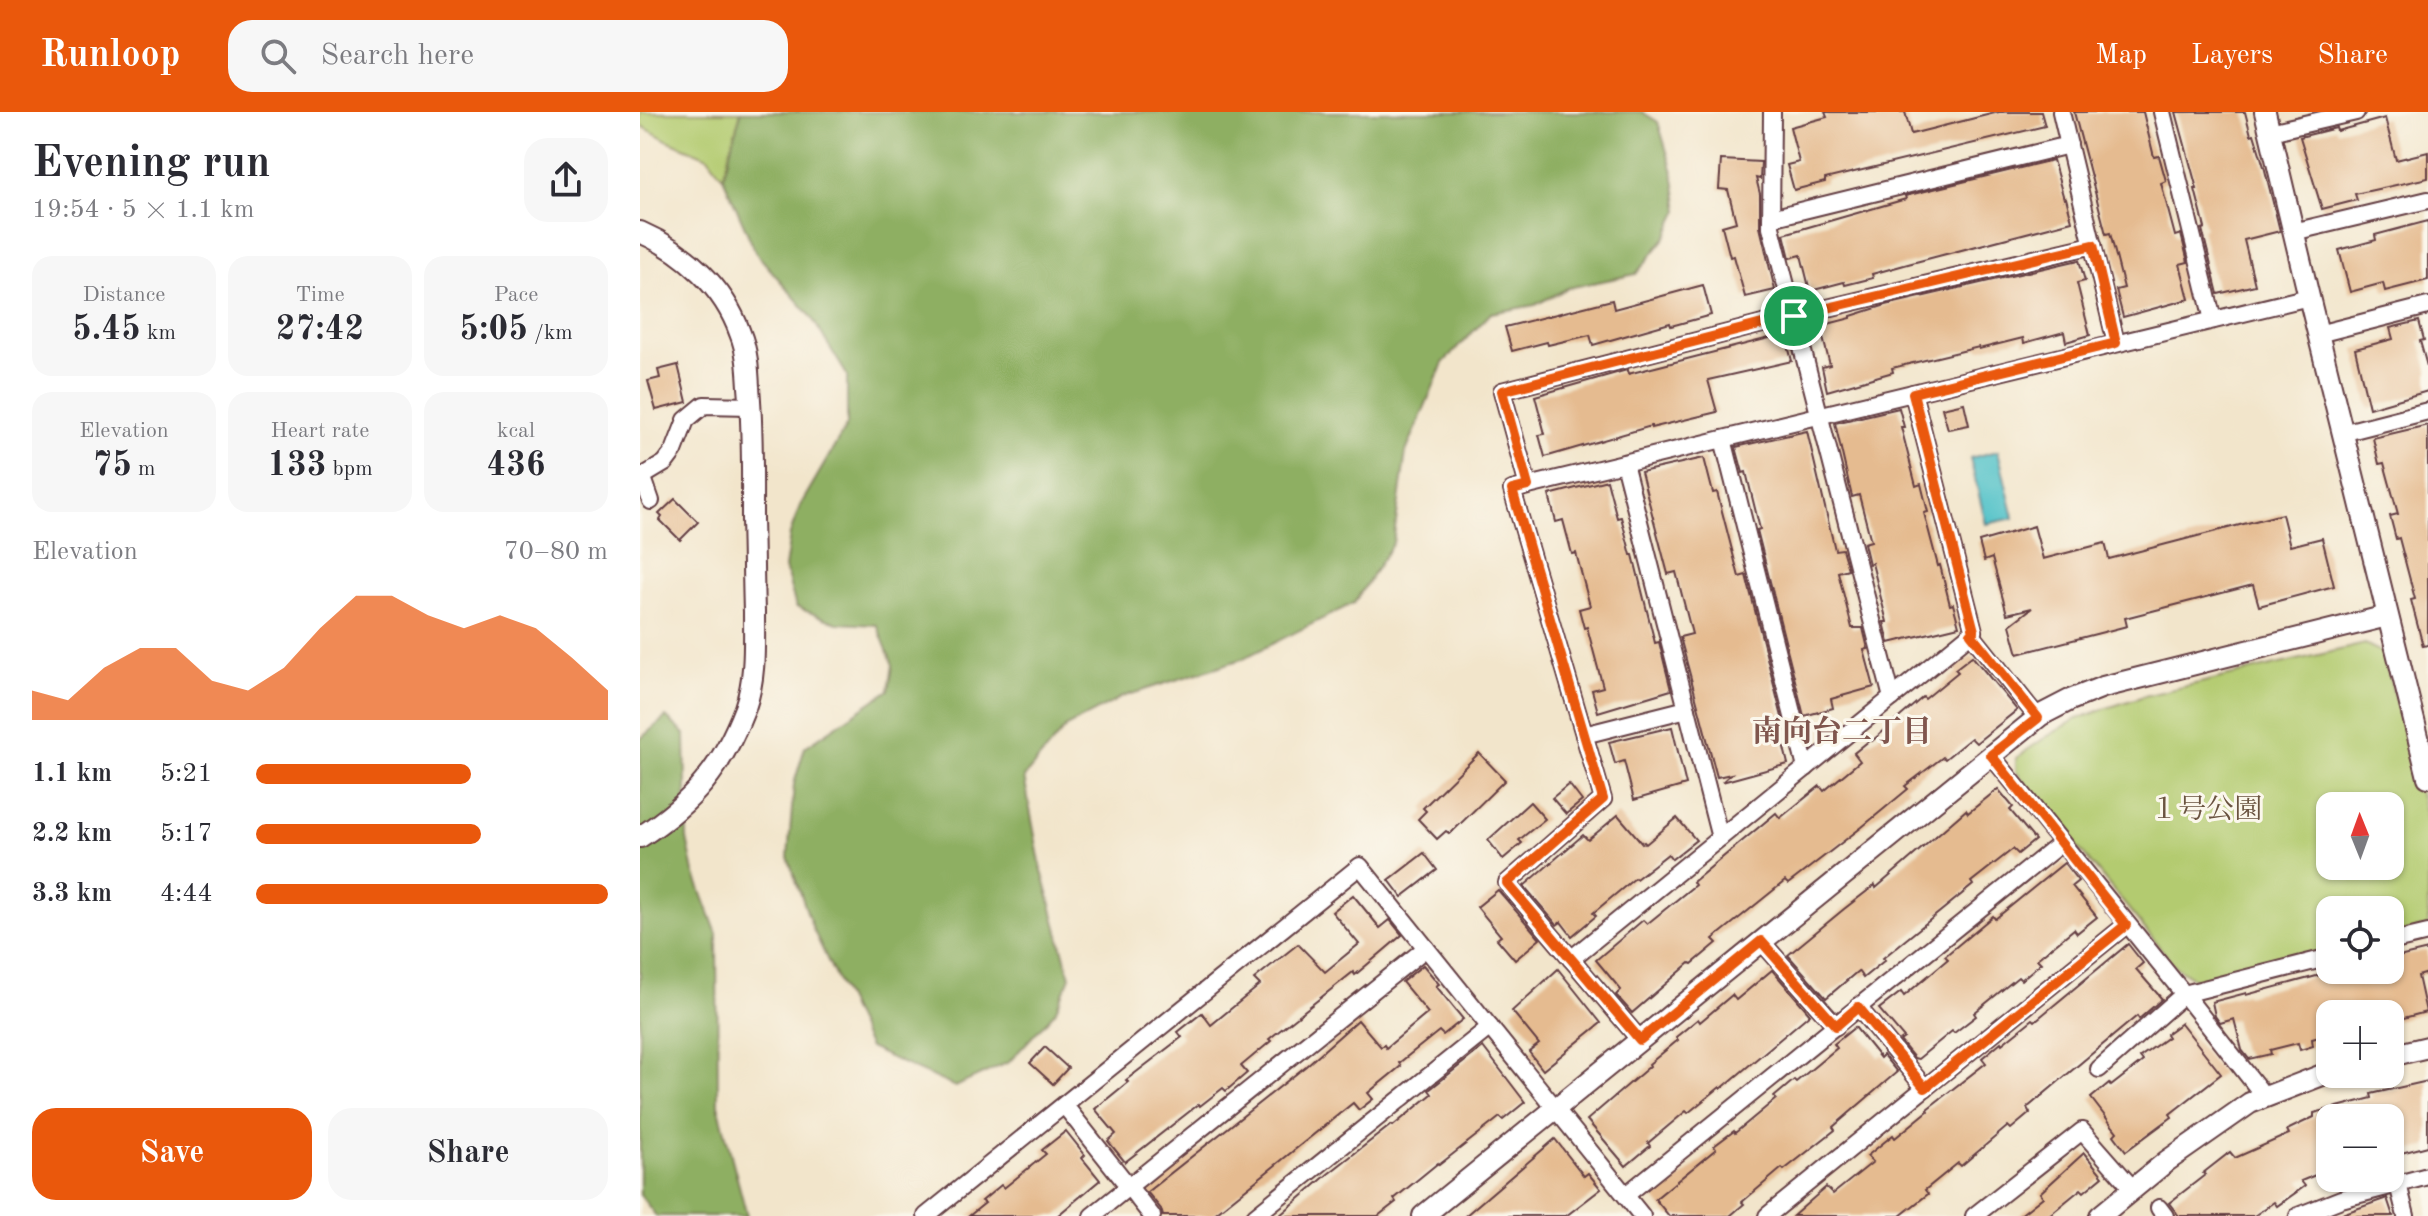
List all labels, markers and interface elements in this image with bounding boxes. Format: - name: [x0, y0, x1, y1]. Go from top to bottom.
- search box: [228, 20, 788, 92]
- icon: search: [256, 34, 300, 78]
- text: Runloop: [40, 37, 180, 75]
- text: Search here: [320, 41, 474, 71]
- text: Map: [2095, 42, 2147, 70]
- text: Layers: [2191, 42, 2273, 70]
- text: Share: [2317, 42, 2388, 70]
- button: share: [524, 138, 608, 222]
- text: Evening run: [32, 142, 270, 186]
- text: 19:54 · 5 × 1.1 km: [32, 197, 254, 223]
- pin: [1760, 282, 1828, 350]
- text: Distance: [83, 284, 165, 306]
- text: Time: [295, 284, 345, 306]
- text: Pace: [494, 284, 538, 306]
- icon: arrive: [1772, 294, 1816, 338]
- text: 5.45: [72, 313, 141, 347]
- text: 27:42: [276, 313, 364, 347]
- text: 5:05: [459, 313, 528, 347]
- text: km: [141, 322, 176, 344]
- text: /km: [528, 322, 573, 344]
- text: Elevation: [79, 420, 169, 442]
- text: Heart rate: [271, 420, 369, 442]
- text: kcal: [497, 420, 535, 442]
- text: 75: [92, 449, 132, 483]
- text: 133: [267, 449, 326, 483]
- text: 436: [486, 449, 546, 483]
- text: m: [132, 458, 156, 480]
- text: bpm: [326, 458, 373, 480]
- text: Elevation: [32, 539, 138, 565]
- text: 70–80 m: [504, 539, 608, 565]
- district label: 南向台二丁目: [1752, 715, 1932, 748]
- text: 1.1 km: [32, 761, 112, 787]
- text: 5:21: [160, 761, 213, 787]
- north arrow: [2316, 792, 2404, 880]
- map controls: [2316, 792, 2404, 1192]
- park label: １号公園: [2150, 794, 2262, 825]
- text: 2.2 km: [32, 821, 112, 847]
- text: 5:17: [160, 821, 213, 847]
- text: 3.3 km: [32, 881, 112, 907]
- text: 4:44: [160, 881, 213, 907]
- button: locate: [2316, 896, 2404, 984]
- button: +: [2316, 1000, 2404, 1088]
- button: −: [2316, 1104, 2404, 1192]
- button: Save: [32, 1108, 312, 1200]
- button: Share: [328, 1108, 608, 1200]

